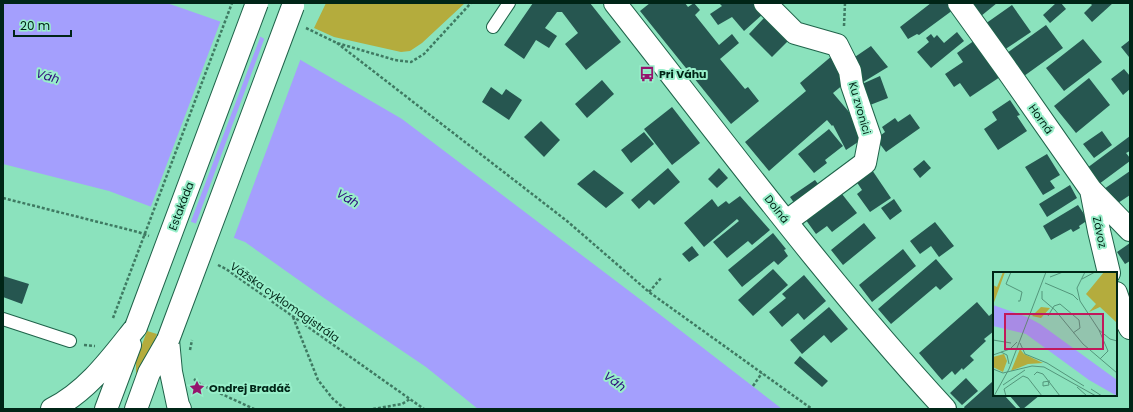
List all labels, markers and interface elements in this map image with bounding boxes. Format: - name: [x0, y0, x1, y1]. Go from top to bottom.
- scale bar: [14, 12, 71, 38]
- text: 20 m: [20, 17, 50, 34]
- water label: Váh: [34, 65, 62, 87]
- bus stop icon: Pri Váhu: [638, 65, 656, 83]
- place label: Pri Váhu: [659, 66, 706, 82]
- street label: Ku zvonici: [845, 80, 875, 136]
- street label: Horná: [1025, 101, 1057, 137]
- street label: Estakáda: [164, 179, 198, 233]
- water label: Váh: [333, 185, 363, 211]
- street label: Dolná: [761, 191, 793, 227]
- street label: Závoz: [1089, 215, 1111, 249]
- street label: Vážska cyklomagistrála: [227, 258, 343, 346]
- inset map: [993, 272, 1117, 396]
- water label: Váh: [600, 367, 630, 395]
- place icon: Ondrej Bradáč: [188, 379, 206, 397]
- place label: Ondrej Bradáč: [209, 380, 291, 396]

